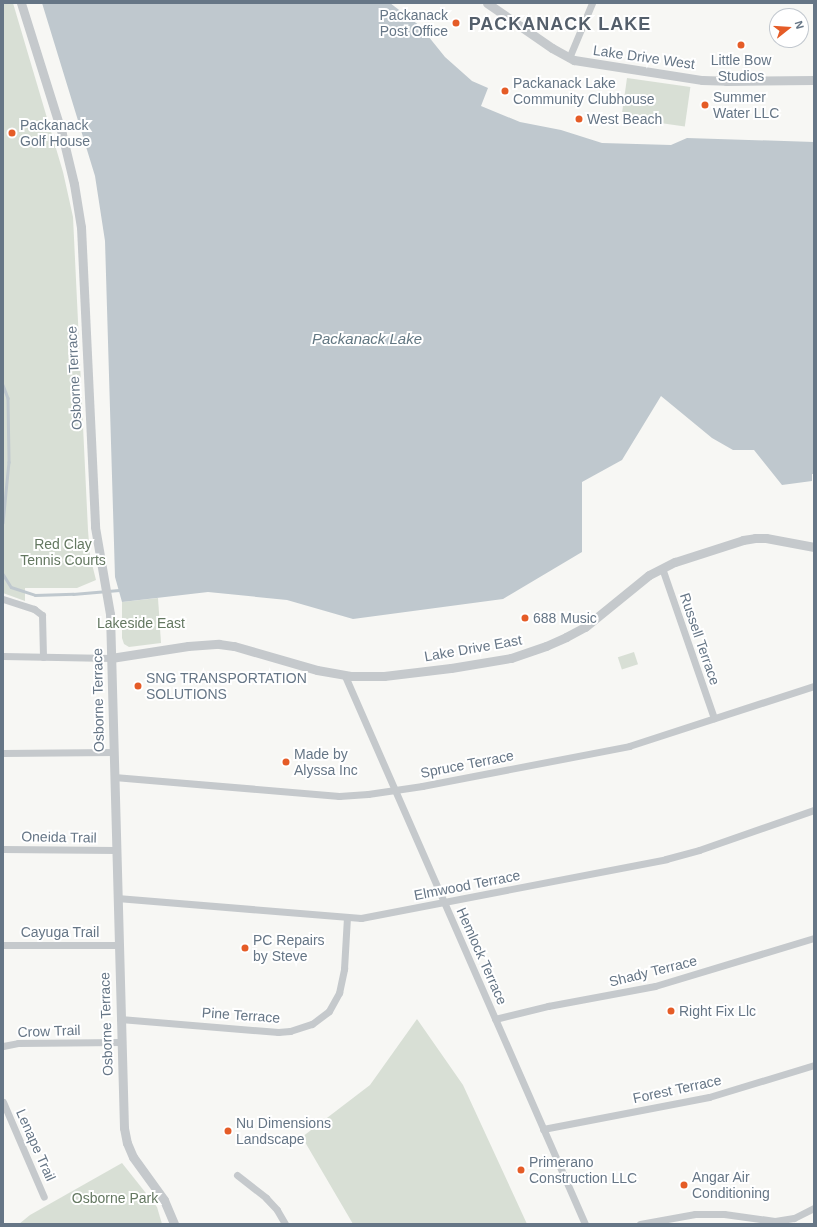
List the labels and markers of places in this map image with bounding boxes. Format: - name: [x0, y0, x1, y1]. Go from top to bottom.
- place label: Packanack Post Office: [380, 7, 448, 40]
- marker: Packanack Post Office: [451, 18, 461, 28]
- marker: Little Bow Studios: [736, 40, 746, 50]
- place label: Little Bow Studios: [711, 52, 771, 84]
- place label: Packanack Lake Community Clubhouse: [513, 75, 655, 108]
- marker: Packanack Lake Community Clubhouse: [500, 86, 510, 96]
- place label: Summer Water LLC: [713, 89, 779, 122]
- marker: Summer Water LLC: [700, 100, 710, 110]
- place label: West Beach: [587, 111, 662, 127]
- marker: West Beach: [574, 114, 584, 124]
- place label: Packanack Golf House: [20, 117, 90, 150]
- marker: Packanack Golf House: [7, 128, 17, 138]
- place label: 688 Music: [533, 610, 597, 626]
- marker: 688 Music: [520, 613, 530, 623]
- place label: SNG TRANSPORTATION SOLUTIONS: [146, 670, 307, 702]
- marker: SNG TRANSPORTATION SOLUTIONS: [133, 681, 143, 691]
- place label: Made by Alyssa Inc: [294, 746, 358, 778]
- marker: Made by Alyssa Inc: [281, 757, 291, 767]
- place label: PC Repairs by Steve: [253, 932, 325, 964]
- marker: PC Repairs by Steve: [240, 943, 250, 953]
- place label: Right Fix Llc: [679, 1003, 756, 1019]
- marker: Right Fix Llc: [666, 1006, 676, 1016]
- place label: Nu Dimensions Landscape: [236, 1115, 331, 1148]
- marker: Nu Dimensions Landscape: [223, 1126, 233, 1136]
- place label: Primerano Construction LLC: [529, 1154, 637, 1186]
- marker: Primerano Construction LLC: [516, 1165, 526, 1175]
- place label: Angar Air Conditioning: [692, 1169, 770, 1202]
- marker: Angar Air Conditioning: [679, 1180, 689, 1190]

